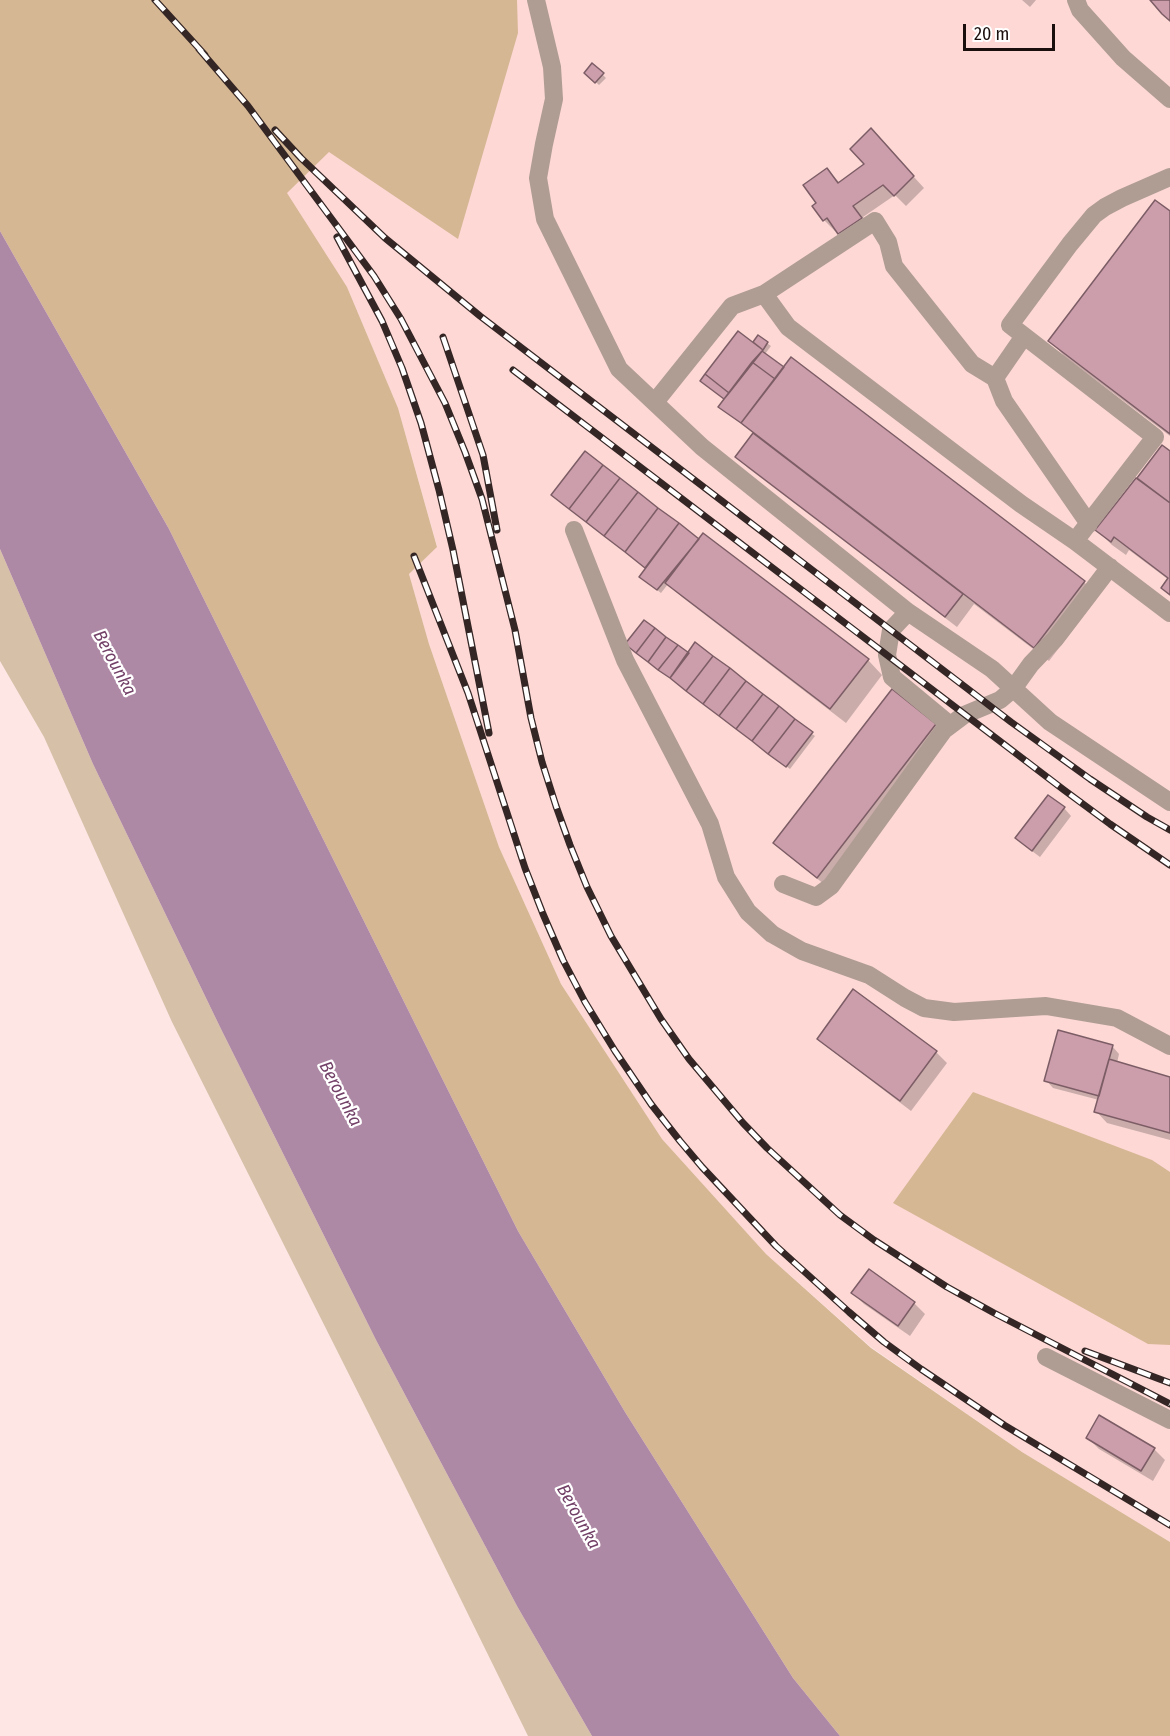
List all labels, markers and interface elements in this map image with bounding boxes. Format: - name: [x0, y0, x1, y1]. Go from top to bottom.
- scale bar: [966, 12, 1058, 50]
- text: 20 m: [974, 23, 1009, 45]
- water label: Berounka: [88, 627, 140, 699]
- water label: Berounka: [314, 1058, 366, 1130]
- water label: Berounka: [551, 1481, 605, 1553]

